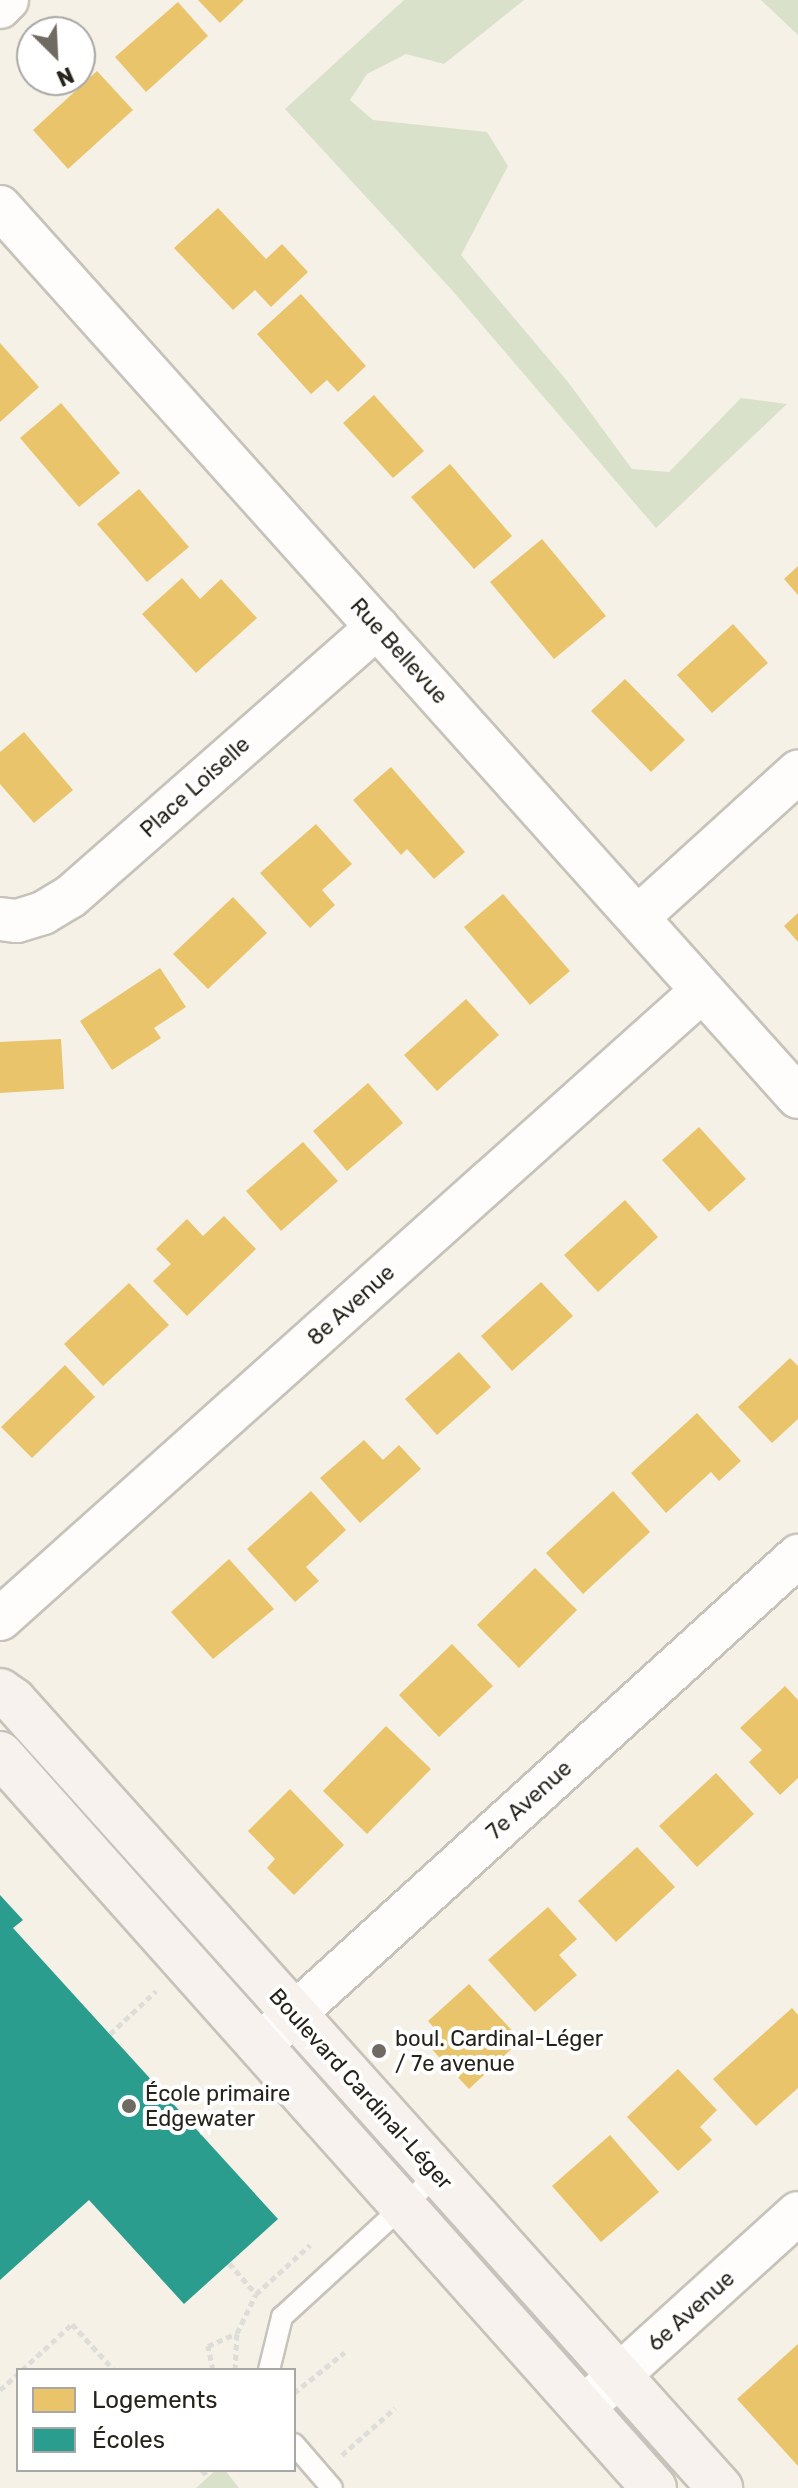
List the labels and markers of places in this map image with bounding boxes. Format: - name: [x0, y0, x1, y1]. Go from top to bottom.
- place label: boul. Cardinal-Léger / 7e avenue: [395, 2025, 603, 2076]
- marker: boul. Cardinal-Léger / 7e avenue: [370, 2042, 388, 2060]
- place label: École primaire Edgewater: [145, 2080, 290, 2132]
- marker: École primaire Edgewater: [120, 2097, 138, 2115]

